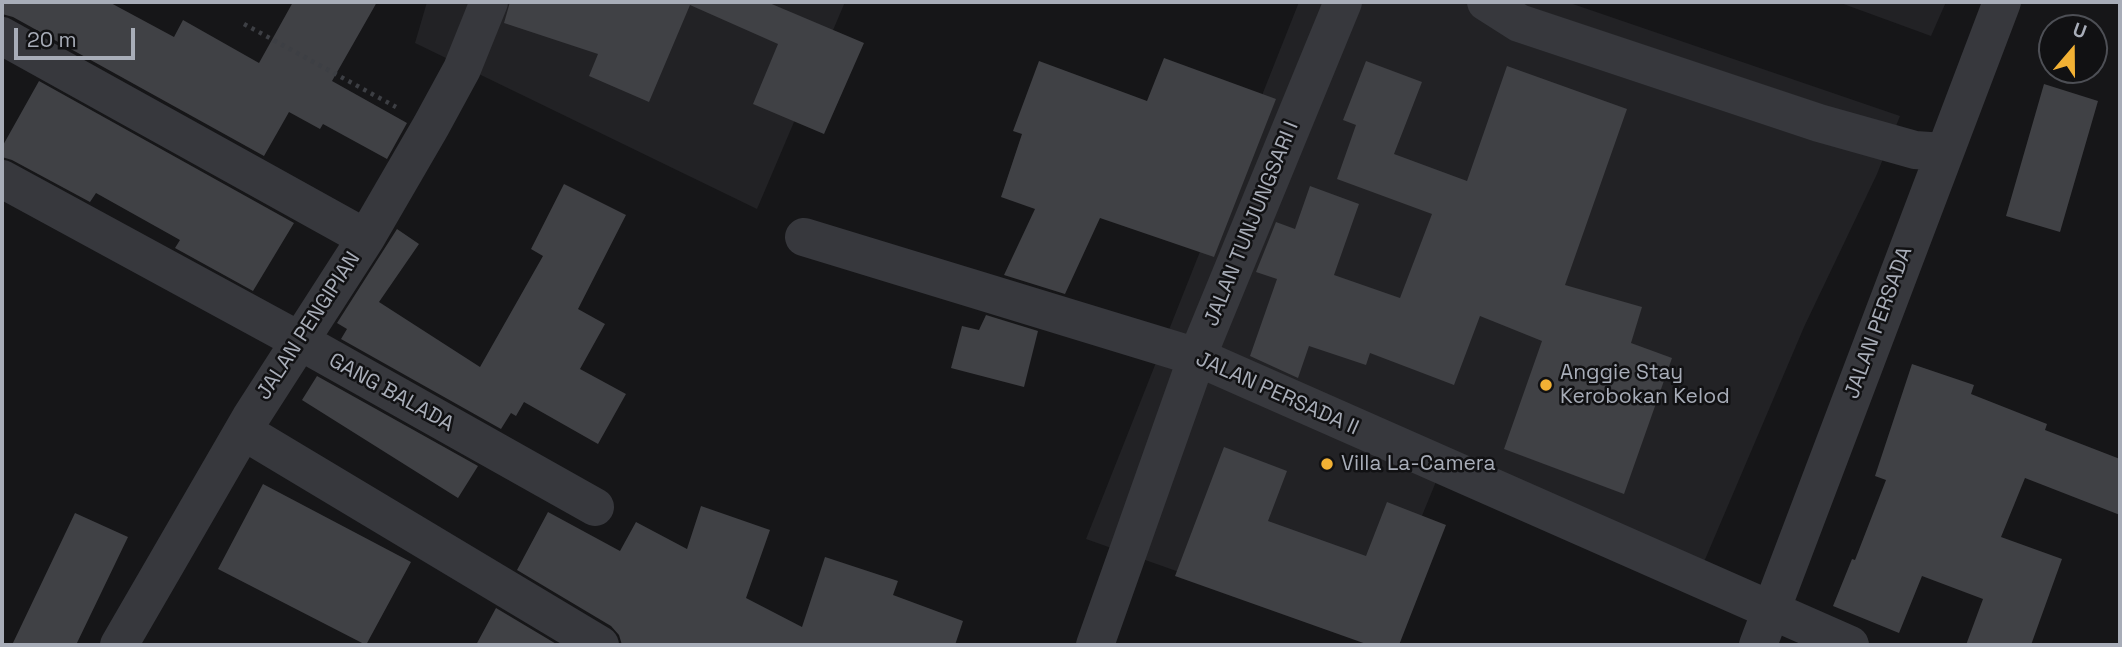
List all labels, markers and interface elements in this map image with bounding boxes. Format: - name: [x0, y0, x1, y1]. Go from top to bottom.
- scale bar: [18, 14, 138, 58]
- north arrow: [2038, 14, 2108, 84]
- text: U: [2069, 17, 2090, 45]
- text: 20 m: [27, 26, 77, 53]
- street label: JALAN TUNJUNGSARI I: [1199, 118, 1305, 330]
- street label: JALAN PERSADA: [1840, 244, 1918, 402]
- street label: JALAN PENGIPIAN: [252, 247, 366, 405]
- street label: JALAN PERSADA II: [1192, 347, 1362, 441]
- street label: GANG BALADA: [324, 348, 458, 438]
- place label: Anggie Stay Kerobokan Kelod: [1560, 360, 1730, 410]
- marker: Anggie Stay Kerobokan Kelod: [1538, 377, 1554, 393]
- place label: Villa La-Camera: [1341, 451, 1496, 477]
- marker: Villa La-Camera: [1319, 456, 1335, 472]

